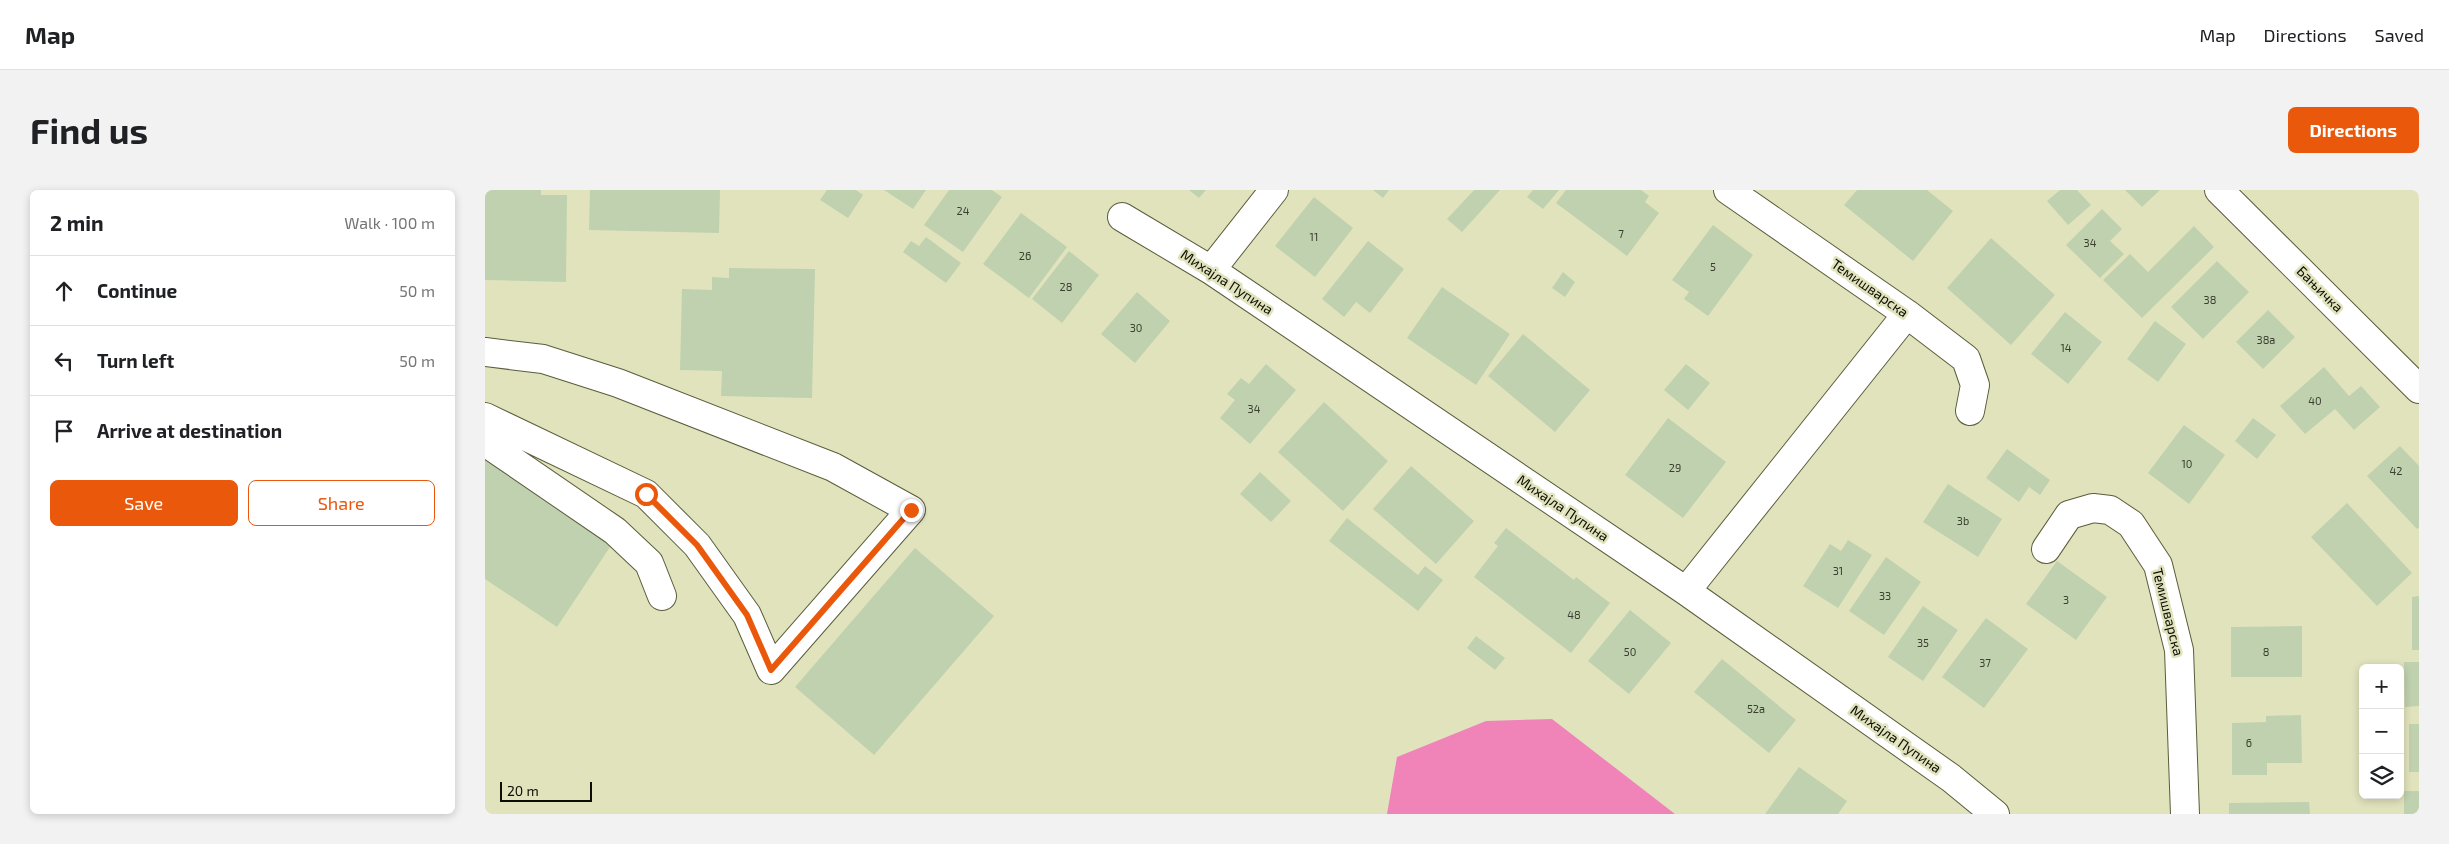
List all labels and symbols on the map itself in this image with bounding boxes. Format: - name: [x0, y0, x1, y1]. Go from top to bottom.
- house number: 24: [957, 204, 970, 217]
- house number: 7: [1618, 227, 1624, 240]
- house number: 11: [1310, 230, 1318, 243]
- house number: 34: [2084, 236, 2097, 249]
- street label: Михајла Пупина: [1178, 245, 1277, 318]
- house number: 26: [1019, 249, 1031, 262]
- street label: Темишварска: [1829, 255, 1912, 320]
- house number: 5: [1710, 260, 1716, 273]
- street label: Бањичка: [2294, 262, 2347, 315]
- house number: 28: [1060, 280, 1072, 293]
- house number: 38: [2204, 293, 2216, 306]
- house number: 30: [1130, 321, 1142, 334]
- house number: 38a: [2257, 333, 2275, 346]
- house number: 14: [2060, 341, 2072, 354]
- house number: 40: [2308, 394, 2322, 407]
- house number: 34: [1248, 402, 1261, 415]
- house number: 10: [2181, 457, 2193, 470]
- house number: 29: [1669, 461, 1681, 474]
- house number: 42: [2390, 464, 2402, 477]
- street label: Михајла Пупина: [1514, 471, 1612, 545]
- route start: [635, 483, 658, 506]
- route end: [900, 499, 923, 522]
- house number: 3b: [1957, 514, 1969, 527]
- house number: 31: [1833, 564, 1843, 577]
- street label: Темишварска: [2149, 566, 2188, 658]
- house number: 33: [1879, 589, 1891, 602]
- house number: 3: [2063, 593, 2069, 606]
- house number: 48: [1567, 608, 1581, 621]
- house number: 35: [1917, 636, 1929, 649]
- house number: 50: [1624, 645, 1636, 658]
- house number: 8: [2263, 645, 2269, 658]
- house number: 37: [1979, 656, 1991, 669]
- street label: Михајла Пупина: [1848, 701, 1945, 776]
- house number: 52a: [1747, 702, 1765, 715]
- house number: 6: [2246, 736, 2252, 749]
- scale bar: [500, 779, 593, 802]

